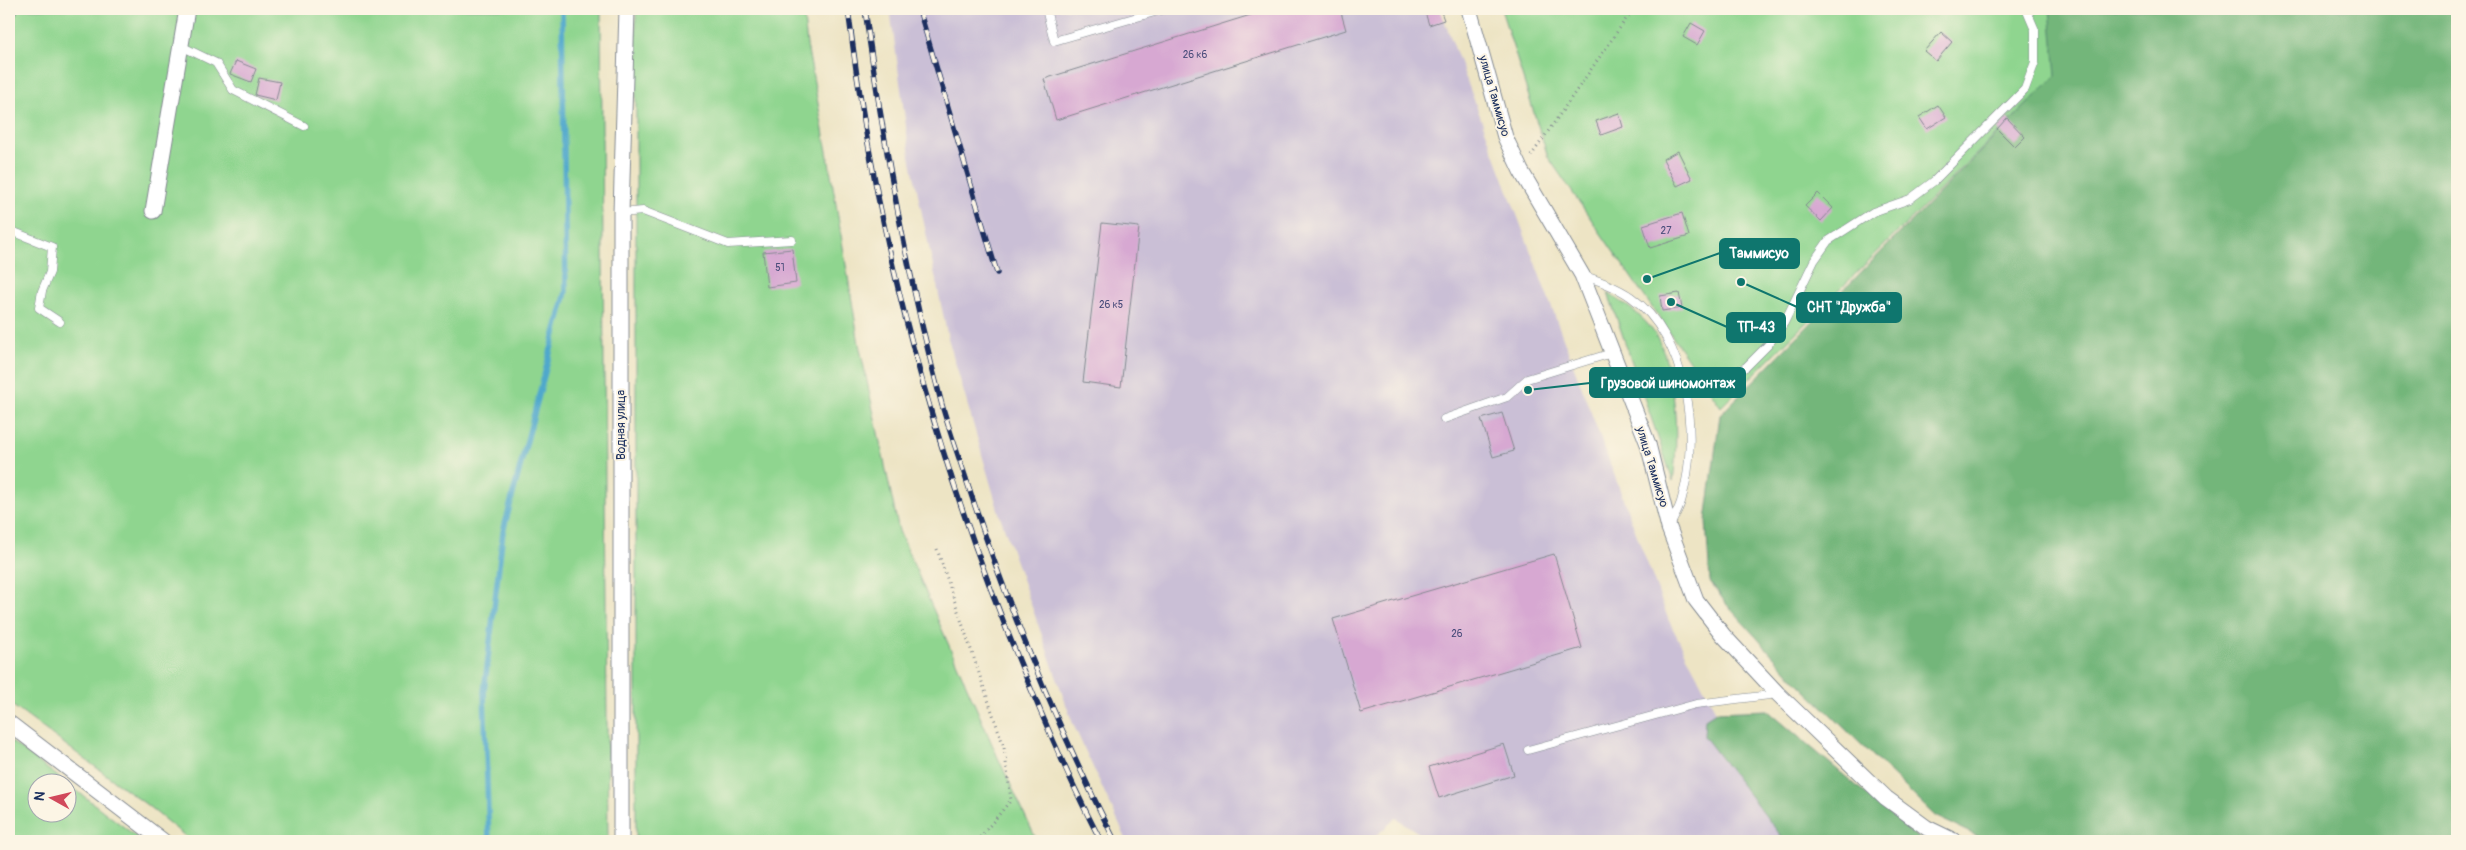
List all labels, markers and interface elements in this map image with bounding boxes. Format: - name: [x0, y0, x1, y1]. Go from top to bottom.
- house number: 26 к6: [1183, 49, 1207, 61]
- street label: улица Таммисуо: [1475, 53, 1513, 139]
- house number: 27: [1661, 225, 1672, 237]
- callout: Таммисуо: [1720, 239, 1799, 268]
- text: Таммисуо: [1728, 245, 1789, 262]
- house number: 51: [775, 262, 785, 274]
- callout: СНТ "Дружба": [1797, 293, 1901, 322]
- house number: 26 к5: [1099, 299, 1123, 311]
- text: СНТ "Дружба": [1807, 299, 1891, 316]
- callout: ТП-43: [1727, 313, 1785, 342]
- text: ТП-43: [1736, 319, 1775, 336]
- callout: Грузовой шиномонтаж: [1590, 368, 1745, 397]
- text: Грузовой шиномонтаж: [1601, 375, 1736, 392]
- street label: Водная улица: [614, 390, 629, 460]
- street label: улица Таммисуо: [1632, 424, 1672, 510]
- house number: 26: [1451, 628, 1463, 640]
- north arrow: [28, 772, 78, 822]
- text: N: [31, 790, 49, 802]

